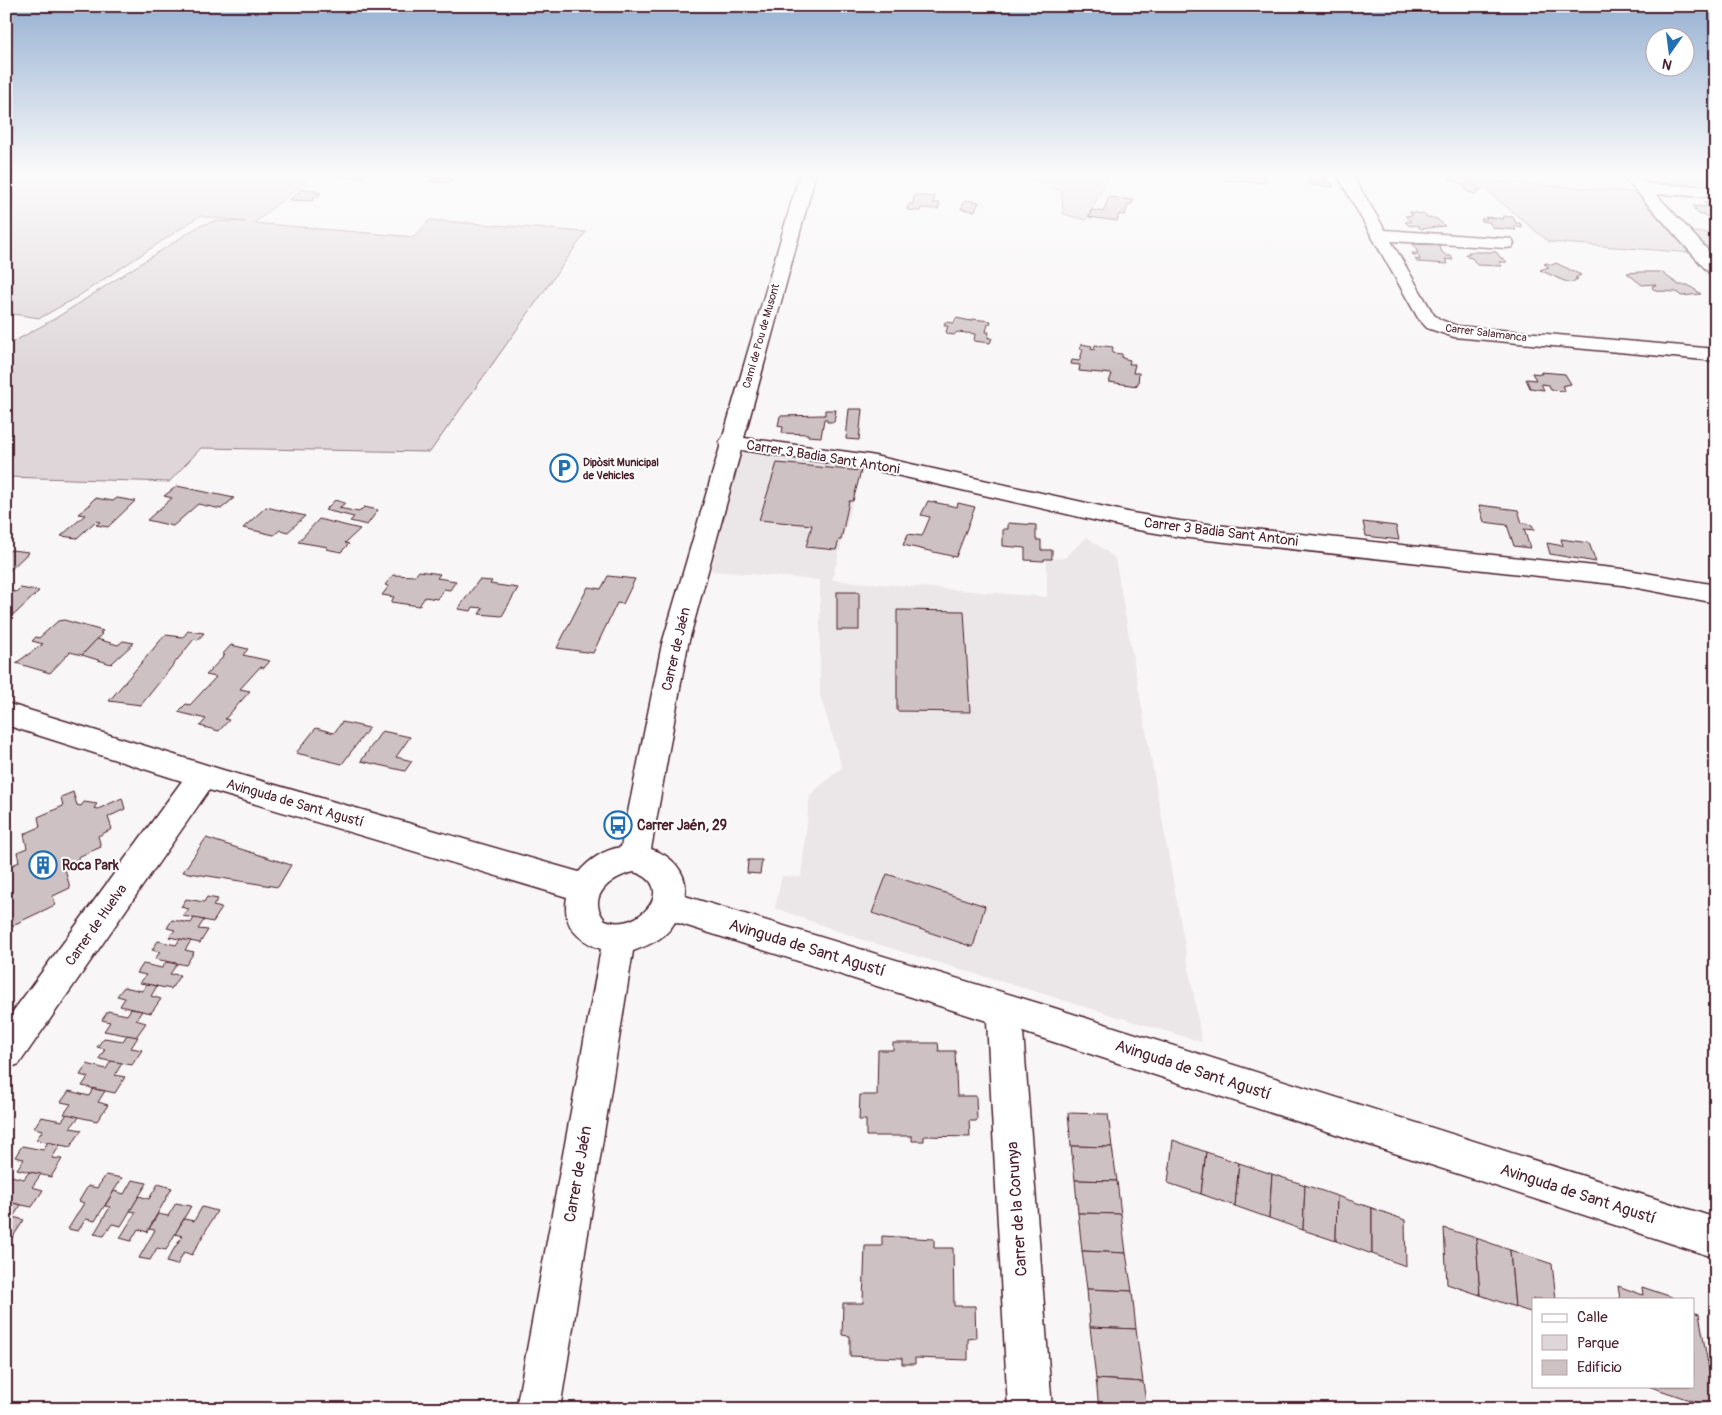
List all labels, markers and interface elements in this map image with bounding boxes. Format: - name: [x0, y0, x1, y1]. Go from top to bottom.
- north arrow: [1644, 28, 1694, 78]
- text: N: [1660, 55, 1674, 74]
- street label: Camí de Pou de Musont: [740, 282, 782, 390]
- street label: Carrer Salamanca: [1445, 322, 1527, 344]
- street label: Carrer 3 Badia Sant Antoni: [745, 436, 901, 478]
- parking icon: Dipòsit Municipal de Vehicles: [549, 453, 579, 483]
- place label: Dipòsit Municipal de Vehicles: [583, 456, 659, 482]
- street label: Carrer 3 Badia Sant Antoni: [1143, 514, 1299, 550]
- street label: Carrer de Jaén: [658, 605, 694, 692]
- street label: Avinguda de Sant Agustí: [224, 775, 366, 831]
- bus stop icon: Carrer Jaén, 29: [603, 810, 633, 840]
- place label: Carrer Jaén, 29: [637, 817, 727, 834]
- building icon: Roca Park: [28, 850, 58, 880]
- place label: Roca Park: [62, 857, 119, 874]
- street label: Carrer de Huelva: [62, 881, 130, 969]
- street label: Avinguda de Sant Agustí: [726, 915, 888, 981]
- street label: Avinguda de Sant Agustí: [1113, 1035, 1273, 1105]
- street label: Carrer de Jaén: [560, 1124, 596, 1224]
- street label: Carrer de la Corunya: [1002, 1141, 1032, 1277]
- street label: Avinguda de Sant Agustí: [1498, 1159, 1658, 1229]
- legend: [1532, 1298, 1694, 1388]
- text: Calle: [1577, 1308, 1608, 1327]
- text: Parque: [1577, 1334, 1620, 1353]
- text: Edificio: [1577, 1358, 1622, 1377]

